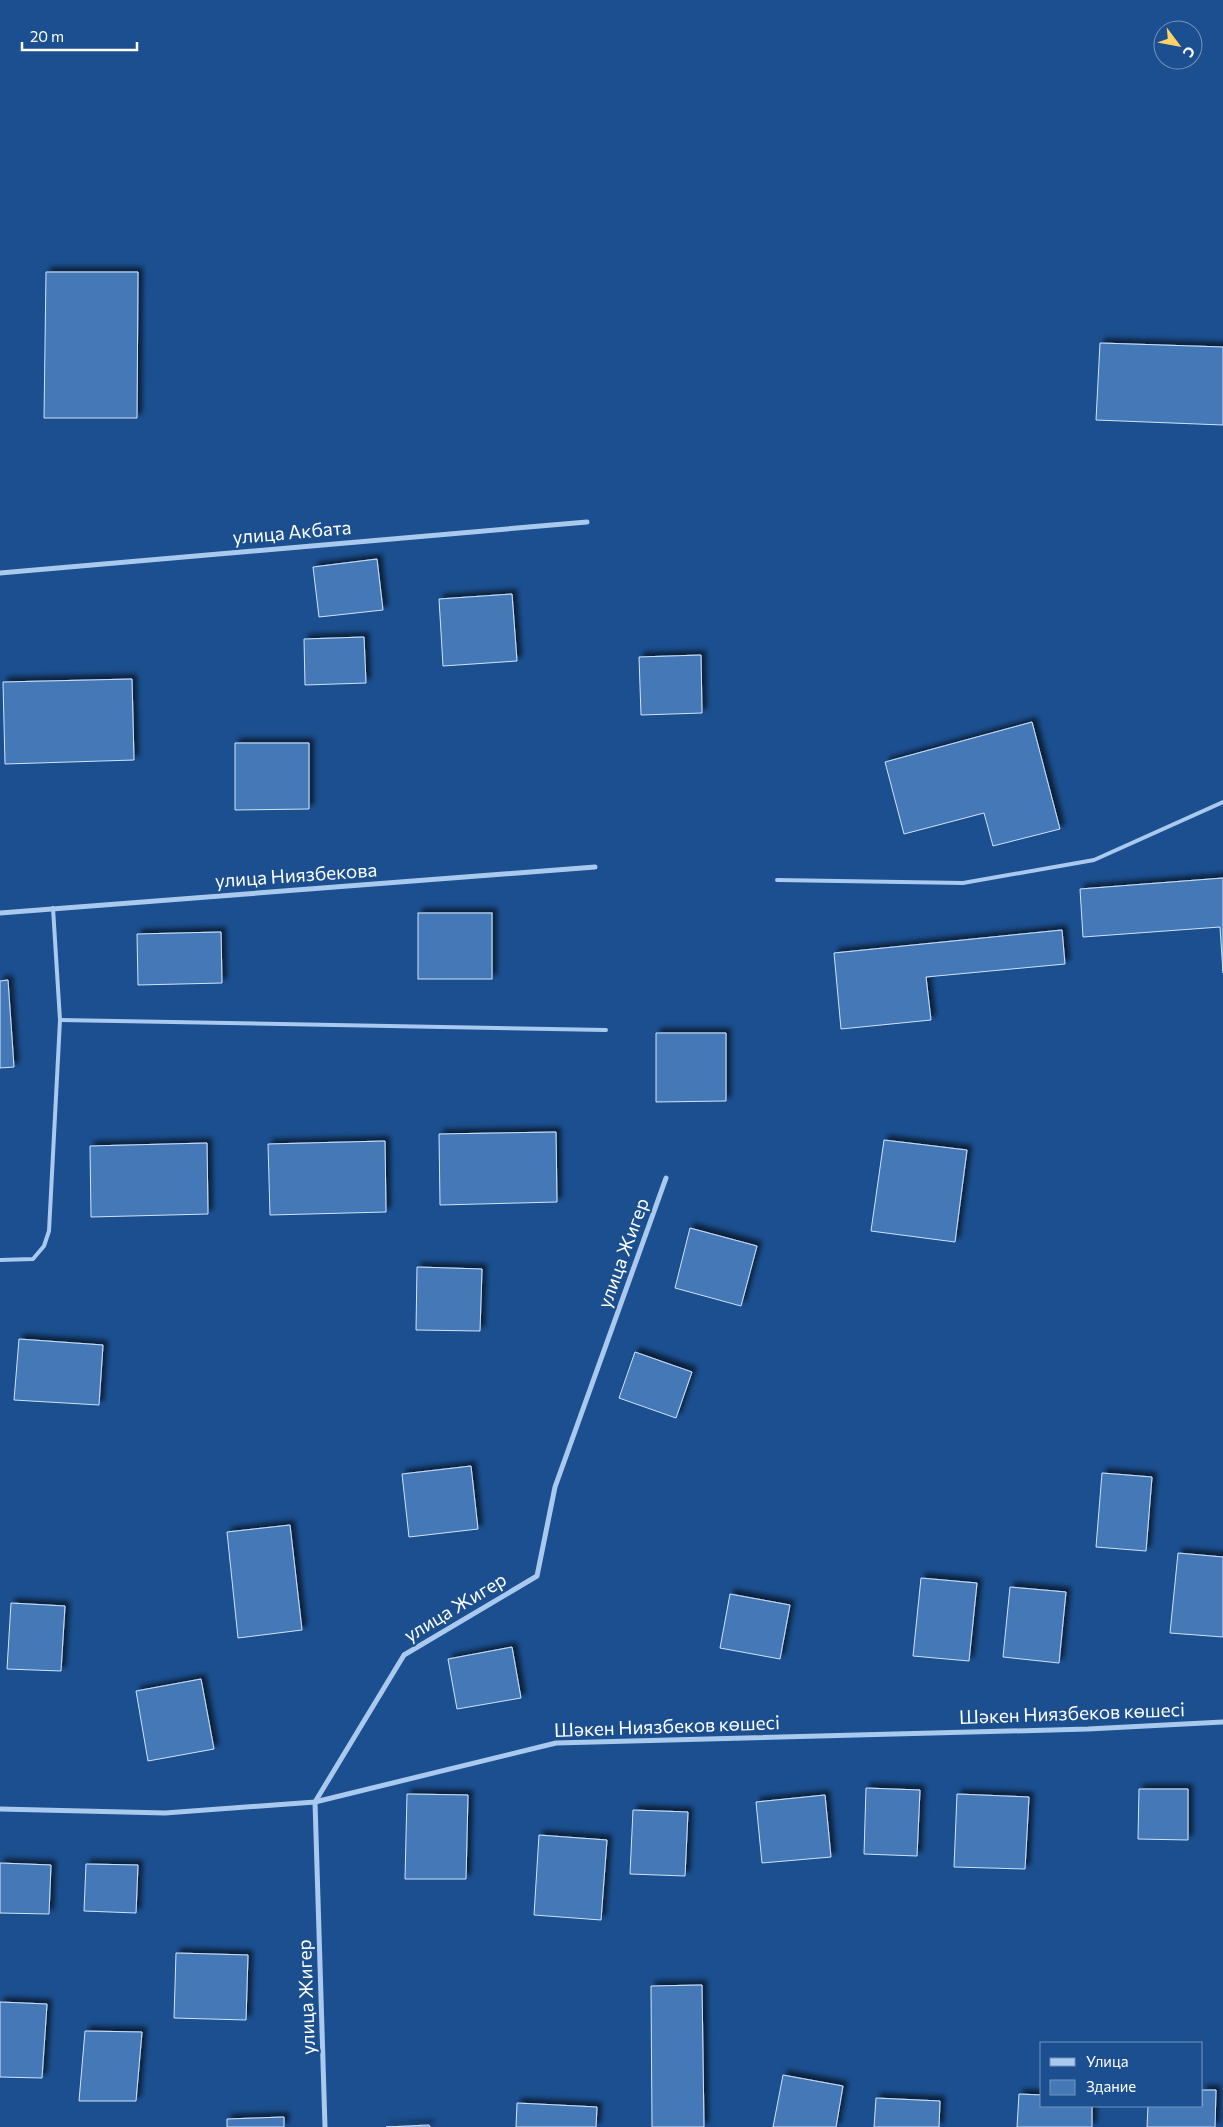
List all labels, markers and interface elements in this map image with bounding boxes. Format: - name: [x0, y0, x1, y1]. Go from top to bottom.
- scale bar: [22, 20, 138, 52]
- north arrow: [1153, 20, 1203, 70]
- text: 20 m: [30, 27, 64, 45]
- text: С: [1180, 44, 1199, 61]
- street label: улица Акбата: [232, 515, 352, 548]
- street label: улица Ниязбекова: [214, 857, 378, 892]
- street label: улица Жигер: [592, 1195, 653, 1311]
- street label: улица Жигер: [399, 1567, 510, 1646]
- street label: Шәкен Ниязбеков көшесі: [959, 1697, 1185, 1728]
- street label: Шәкен Ниязбеков көшесі: [554, 1710, 780, 1741]
- street label: улица Жигер: [292, 1939, 319, 2055]
- legend: [1040, 2042, 1203, 2107]
- text: Улица: [1086, 2052, 1128, 2070]
- text: Здание: [1086, 2077, 1136, 2095]

